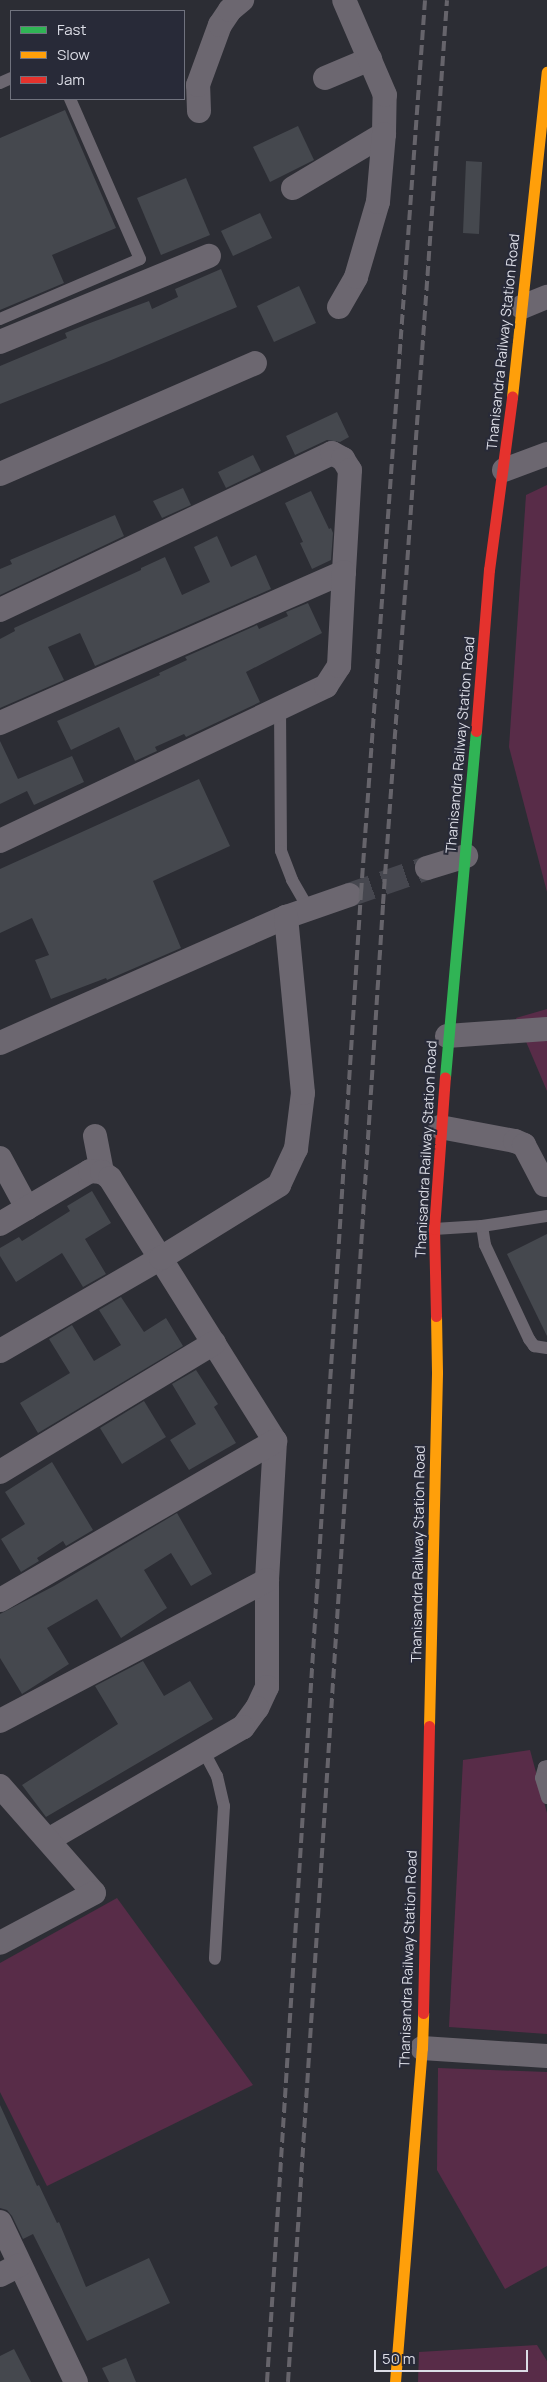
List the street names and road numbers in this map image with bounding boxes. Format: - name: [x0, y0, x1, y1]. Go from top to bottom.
- street label: Thanisandra Railway Station Road: [483, 233, 523, 451]
- street label: Thanisandra Railway Station Road: [442, 636, 478, 854]
- street label: Thanisandra Railway Station Road: [412, 1040, 440, 1258]
- street label: Thanisandra Railway Station Road: [408, 1445, 428, 1663]
- street label: Thanisandra Railway Station Road: [396, 1850, 420, 2068]

